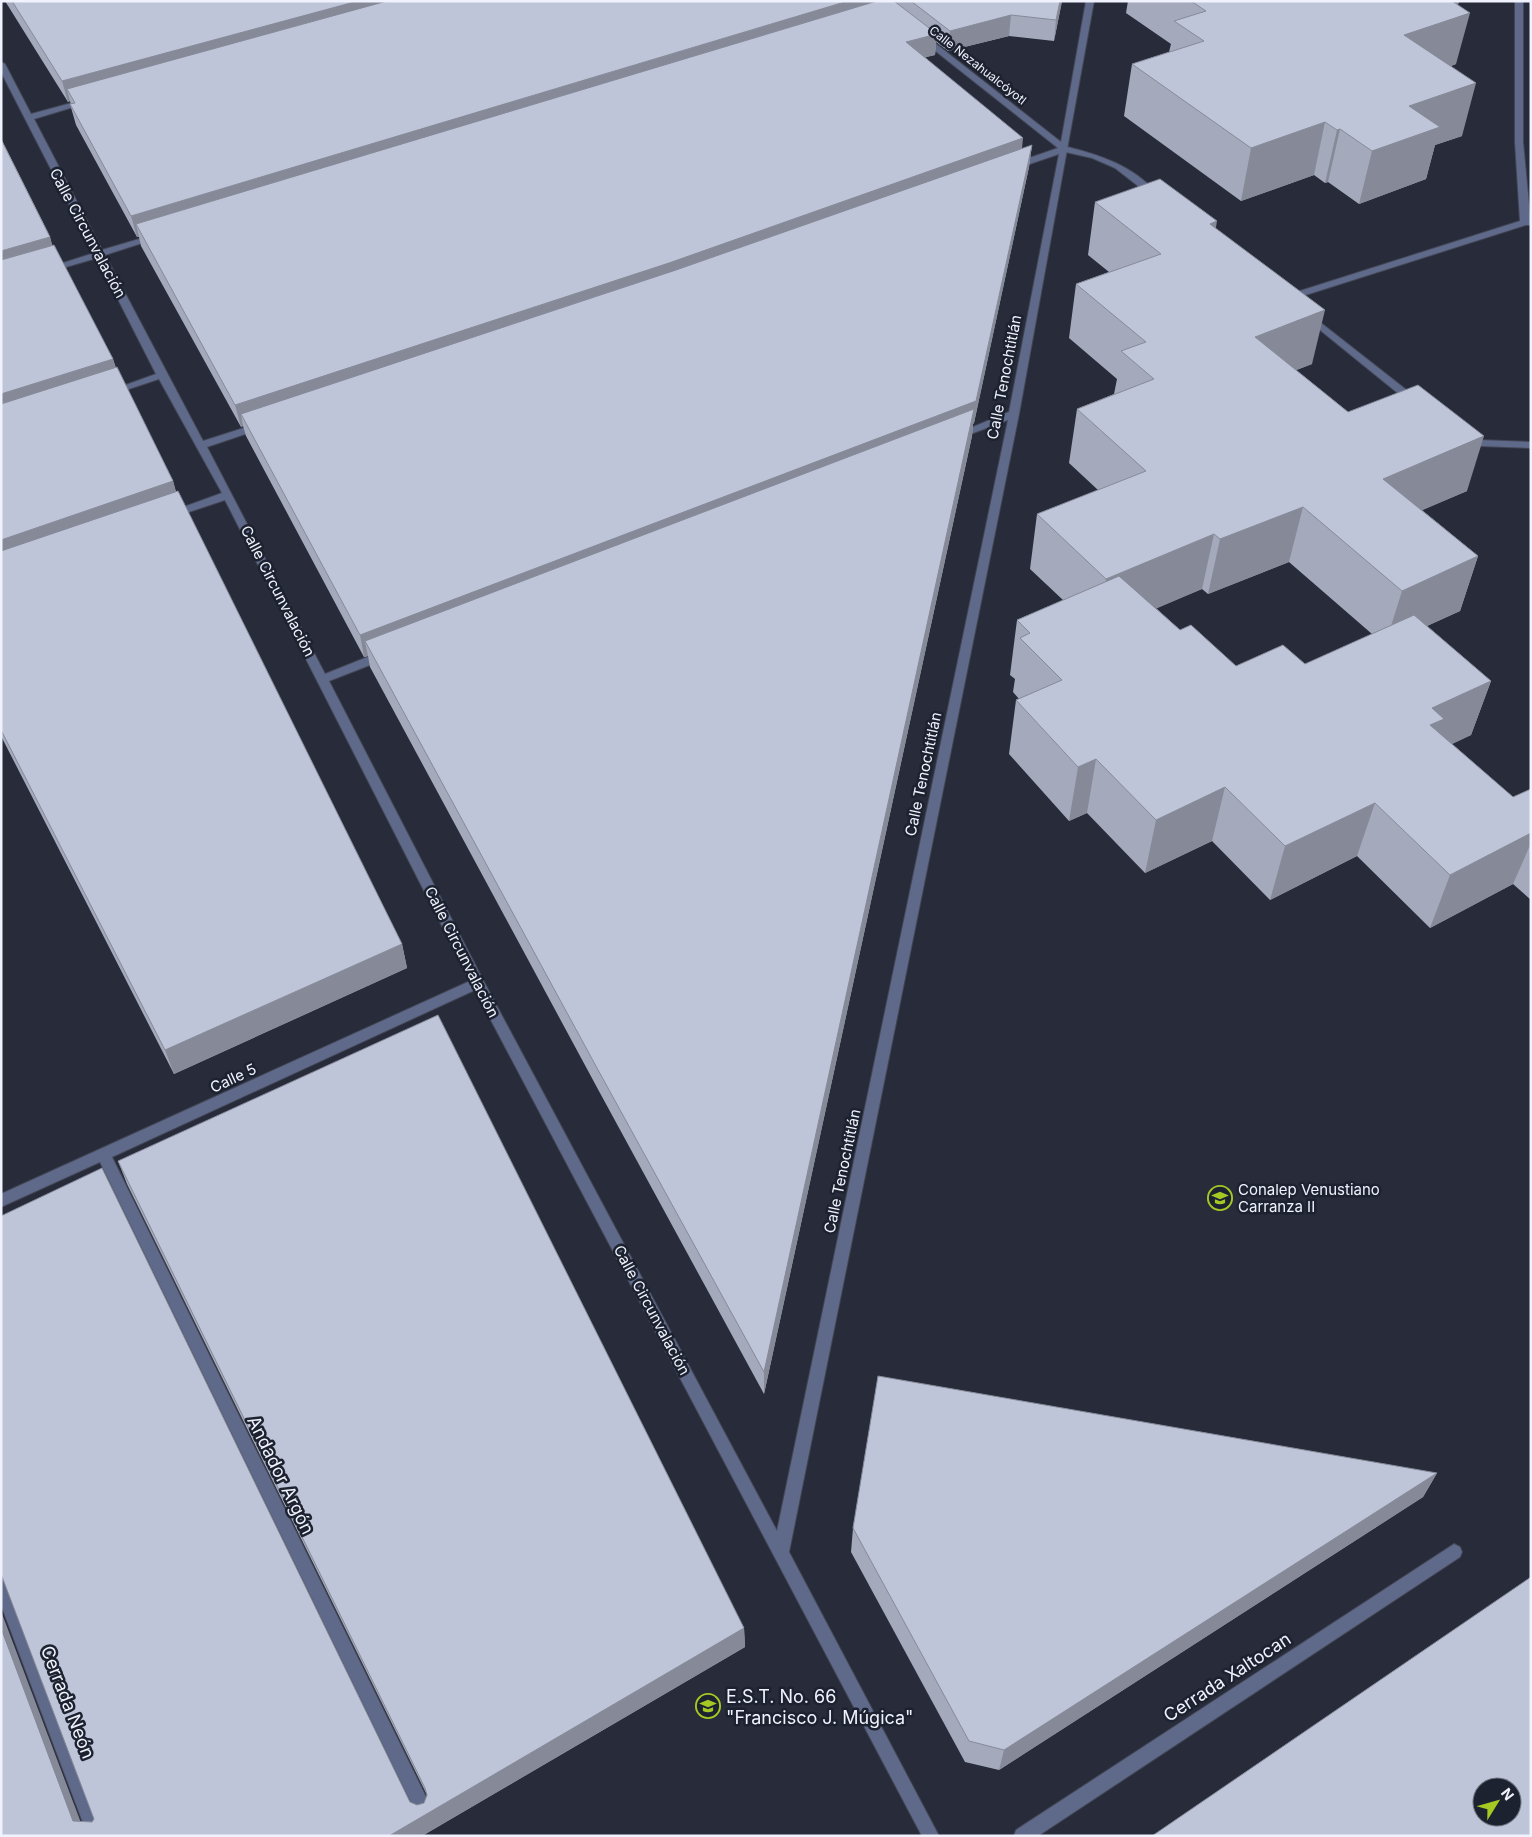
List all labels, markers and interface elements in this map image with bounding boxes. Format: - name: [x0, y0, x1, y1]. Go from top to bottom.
- street label: Calle Nezahualcóyotl: [926, 22, 1030, 108]
- street label: Calle Circunvalación: [46, 165, 130, 301]
- street label: Calle Tenochtitlán: [983, 313, 1025, 441]
- street label: Calle Circunvalación: [237, 522, 319, 660]
- street label: Calle Tenochtitlán: [901, 710, 945, 838]
- street label: Calle Circunvalación: [421, 883, 503, 1021]
- street label: Calle 5: [207, 1059, 259, 1097]
- street label: Calle Tenochtitlán: [820, 1107, 864, 1235]
- place label: Conalep Venustiano Carranza II: [1238, 1180, 1380, 1216]
- school or university icon: Conalep Venustiano Carranza II: [1207, 1185, 1233, 1211]
- street label: Calle Circunvalación: [610, 1242, 694, 1378]
- street label: Andador Argón: [243, 1412, 319, 1538]
- street label: Cerrada Xaltocan: [1159, 1628, 1295, 1726]
- street label: Cerrada Neón: [37, 1643, 99, 1761]
- place label: E.S.T. No. 66 "Francisco J. Múgica": [726, 1686, 913, 1728]
- school or university icon: E.S.T. No. 66 "Francisco J. Múgica": [695, 1693, 721, 1719]
- north arrow: [1472, 1777, 1522, 1827]
- text: N: [1498, 1784, 1518, 1803]

